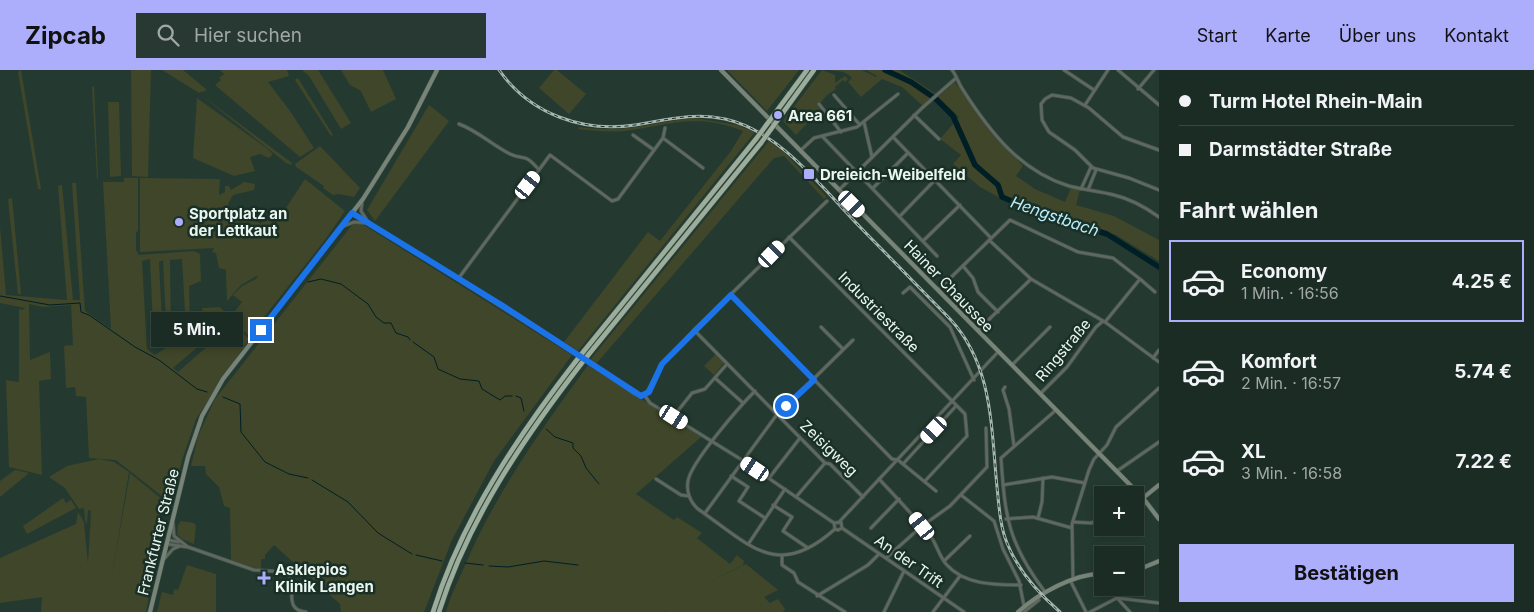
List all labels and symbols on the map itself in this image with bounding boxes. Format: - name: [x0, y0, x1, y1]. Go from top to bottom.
- place label: Area 661: [788, 106, 852, 125]
- marker: Area 661: [772, 109, 784, 121]
- place label: Dreieich-Weibelfeld: [820, 165, 966, 184]
- marker: Dreieich-Weibelfeld: [802, 167, 816, 181]
- car: [512, 169, 543, 201]
- car: [836, 188, 867, 220]
- water label: Hengstbach: [1008, 192, 1102, 240]
- place label: Sportplatz an der Lettkaut: [189, 204, 287, 240]
- marker: Sportplatz an der Lettkaut: [173, 216, 185, 228]
- street label: Hainer Chaussee: [900, 236, 998, 336]
- car: [756, 238, 787, 270]
- street label: Industriestraße: [834, 267, 924, 357]
- callout: 5 Min.: [151, 312, 244, 348]
- street label: Ringstraße: [1031, 315, 1095, 385]
- route end: [250, 319, 272, 341]
- route start: [775, 395, 797, 417]
- car: [657, 403, 690, 431]
- car: [918, 414, 949, 446]
- street label: Zeisigweg: [796, 416, 862, 480]
- car: [738, 454, 771, 484]
- street label: Frankfurter Straße: [133, 467, 183, 597]
- car: [906, 510, 937, 542]
- street label: An der Trift: [871, 530, 947, 592]
- place label: Asklepios Klinik Langen: [275, 560, 374, 596]
- marker: Asklepios Klinik Langen: [257, 571, 271, 585]

